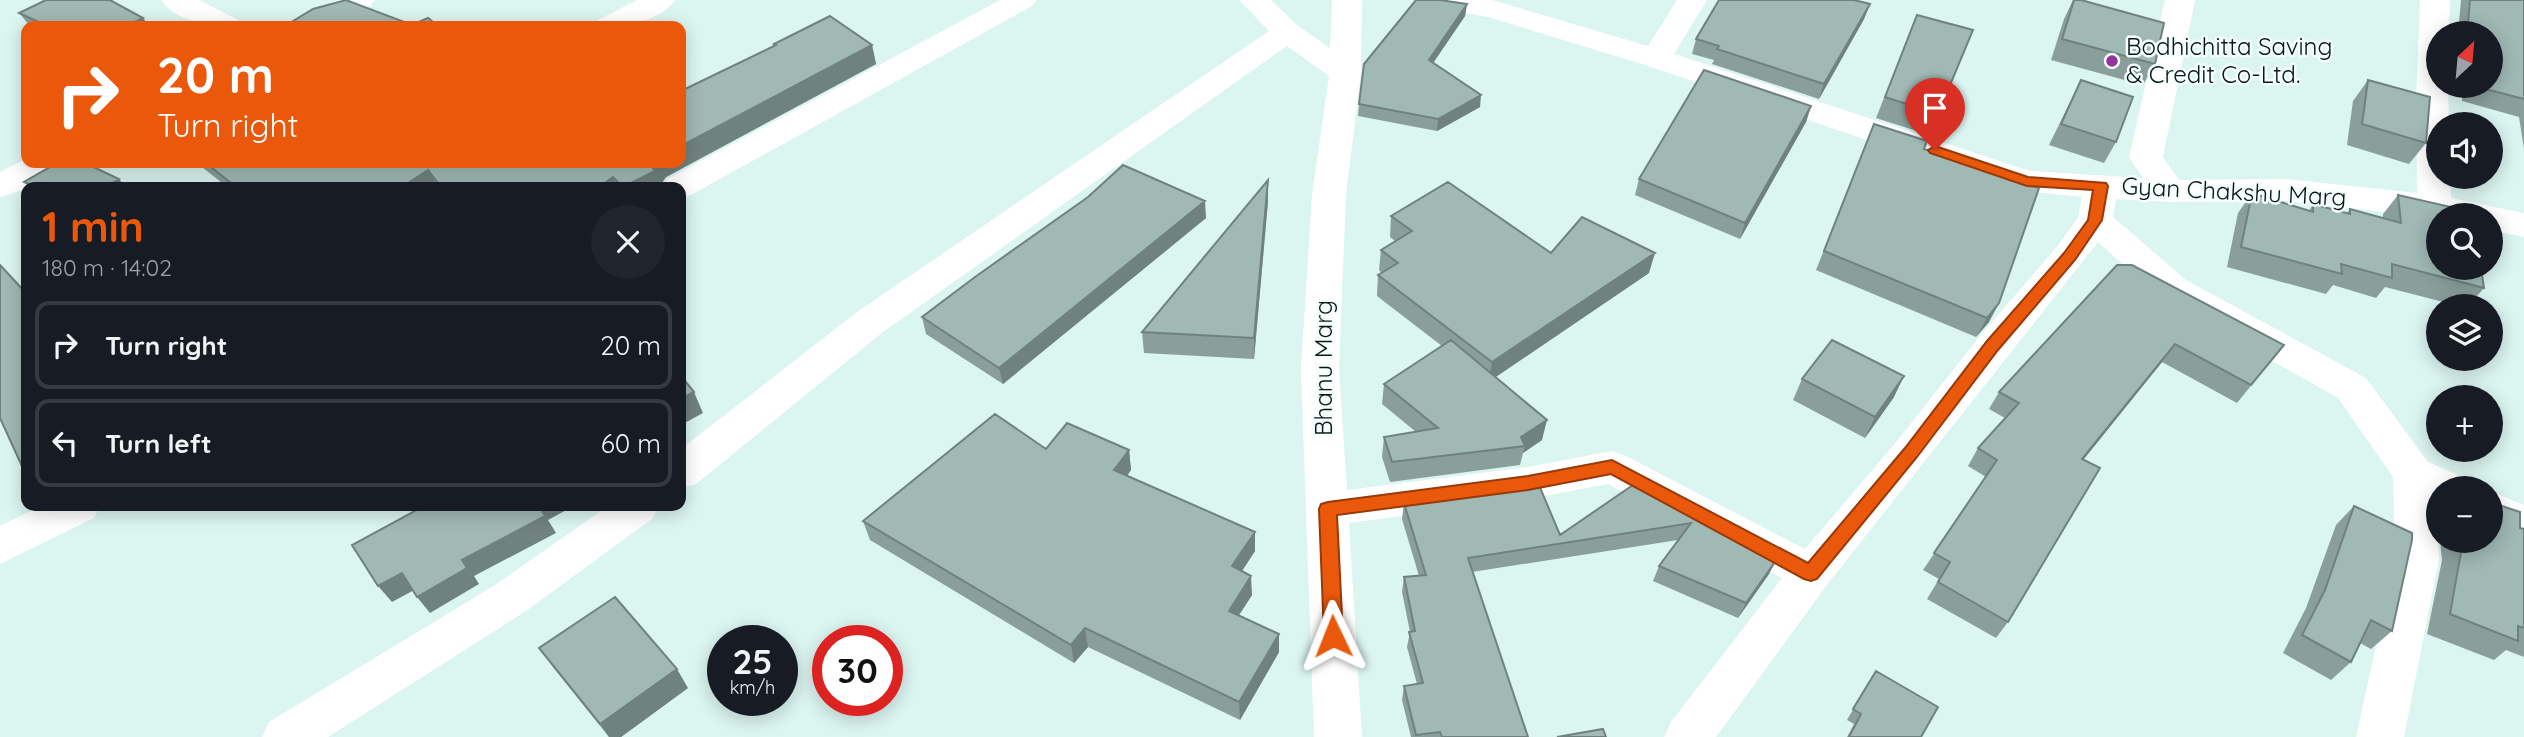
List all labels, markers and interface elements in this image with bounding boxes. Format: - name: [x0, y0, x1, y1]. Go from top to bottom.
- north arrow: [2426, 21, 2502, 98]
- map controls: [2426, 21, 2503, 553]
- place label: Bodhichitta Saving & Credit Co-Ltd.: [2126, 31, 2332, 89]
- text: 20 m: [157, 44, 274, 105]
- icon: right: [42, 49, 133, 140]
- marker: Bodhichitta Saving & Credit Co-Ltd.: [2104, 53, 2120, 69]
- pin: [1905, 78, 1965, 150]
- icon: arrive: [1916, 89, 1954, 127]
- text: Turn right: [157, 105, 298, 145]
- button: sound: [2426, 112, 2503, 189]
- street label: Gyan Chakshu Marg: [2121, 170, 2347, 212]
- text: 1 min: [42, 200, 144, 253]
- button: search: [2426, 203, 2503, 280]
- button: close: [591, 205, 665, 279]
- text: 180 m · 14:02: [42, 253, 172, 282]
- button: layers: [2426, 294, 2503, 371]
- street label: Bhanu Marg: [1308, 300, 1338, 436]
- icon: right: [46, 326, 84, 364]
- text: Turn right: [105, 329, 227, 362]
- text: 20 m: [600, 329, 661, 362]
- button: +: [2426, 385, 2503, 462]
- icon: left: [46, 424, 84, 462]
- text: Turn left: [105, 427, 212, 460]
- text: 60 m: [601, 427, 661, 460]
- button: −: [2426, 476, 2503, 553]
- position arrow: [1296, 599, 1370, 673]
- speed limit sign: 30: [812, 625, 903, 716]
- text: 25: [732, 639, 773, 683]
- text: km/h: [730, 676, 775, 699]

